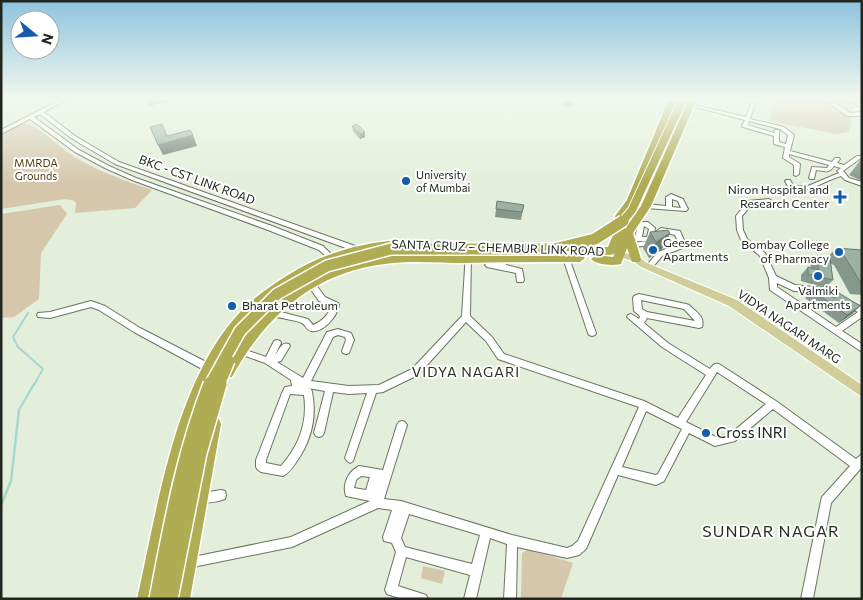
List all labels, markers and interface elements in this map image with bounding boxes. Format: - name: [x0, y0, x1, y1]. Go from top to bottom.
- north arrow: [10, 10, 60, 60]
- text: N: [38, 32, 58, 47]
- street label: BKC - CST LINK ROAD: [137, 152, 257, 207]
- park label: MMRDA Grounds: [14, 156, 58, 182]
- place label: University of Mumbai: [416, 168, 470, 194]
- marker: University of Mumbai: [400, 175, 412, 187]
- place label: Niron Hospital and Research Center: [728, 182, 829, 210]
- marker: Niron Hospital and Research Center: [833, 190, 847, 204]
- place label: Geesee Apartments: [663, 235, 728, 263]
- street label: SANTA CRUZ – CHEMBUR LINK ROAD: [391, 236, 605, 258]
- place label: Bombay College of Pharmacy: [741, 237, 829, 265]
- marker: Geesee Apartments: [647, 244, 659, 256]
- marker: Bombay College of Pharmacy: [833, 246, 845, 258]
- marker: Valmiki Apartments: [812, 270, 824, 282]
- place label: Valmiki Apartments: [785, 283, 851, 311]
- street label: VIDYA NAGARI MARG: [735, 286, 844, 366]
- place label: Bharat Petroleum: [242, 298, 338, 312]
- marker: Bharat Petroleum: [226, 300, 238, 312]
- district label: VIDYA NAGARI: [412, 363, 520, 380]
- place label: Cross INRI: [716, 423, 787, 441]
- marker: Cross INRI: [700, 427, 712, 439]
- district label: SUNDAR NAGAR: [702, 521, 840, 540]

